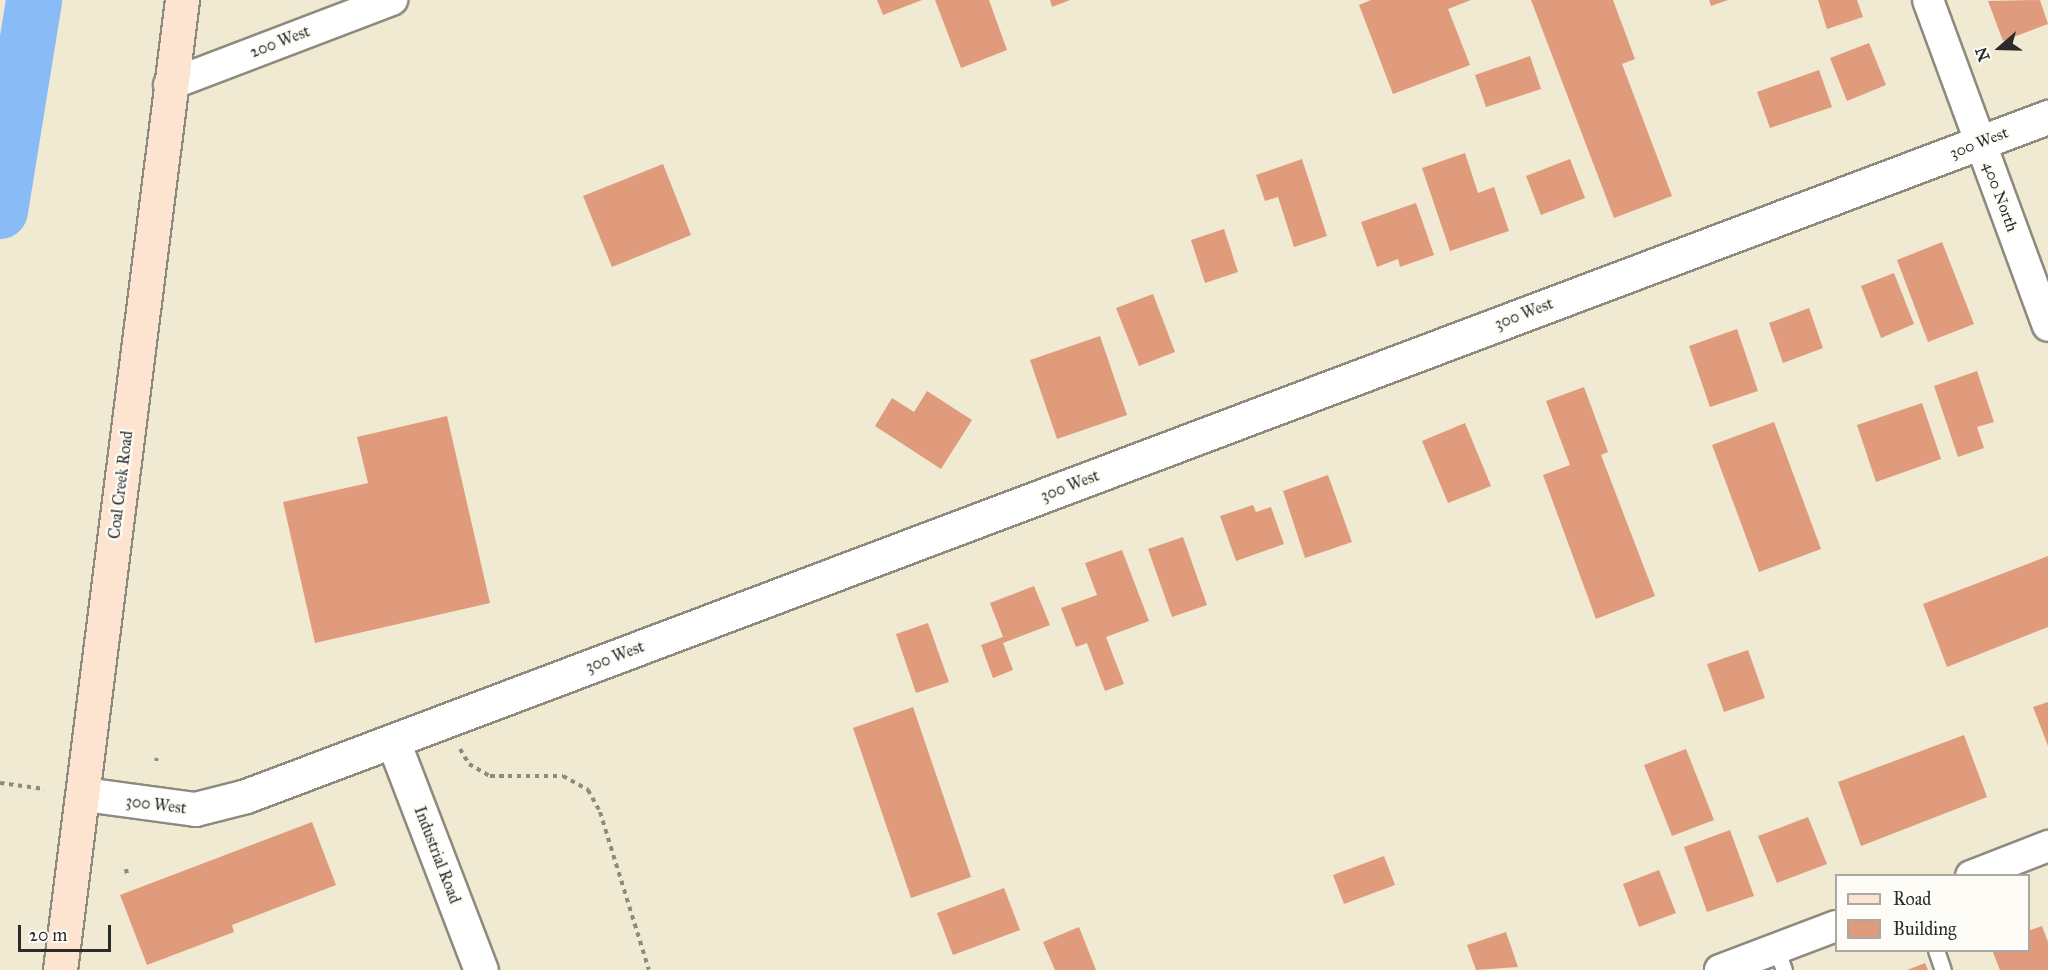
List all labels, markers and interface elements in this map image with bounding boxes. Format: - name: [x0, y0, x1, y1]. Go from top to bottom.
- north arrow: [1970, 18, 2030, 78]
- street label: 200 West: [247, 22, 313, 62]
- text: N: [1971, 45, 1994, 64]
- street label: 300 West: [1947, 123, 2011, 163]
- street label: 400 North: [1979, 159, 2021, 235]
- street label: 300 West: [1492, 294, 1556, 334]
- street label: Coal Creek Road: [105, 430, 137, 540]
- street label: 300 West: [1038, 466, 1102, 506]
- street label: 300 West: [583, 637, 647, 677]
- street label: 300 West: [124, 792, 188, 818]
- street label: Industrial Road: [410, 804, 464, 906]
- legend: [1835, 874, 2030, 952]
- text: Road: [1893, 888, 1931, 910]
- scale bar: [21, 913, 114, 951]
- text: Building: [1893, 918, 1956, 940]
- text: 20 m: [29, 924, 67, 946]

